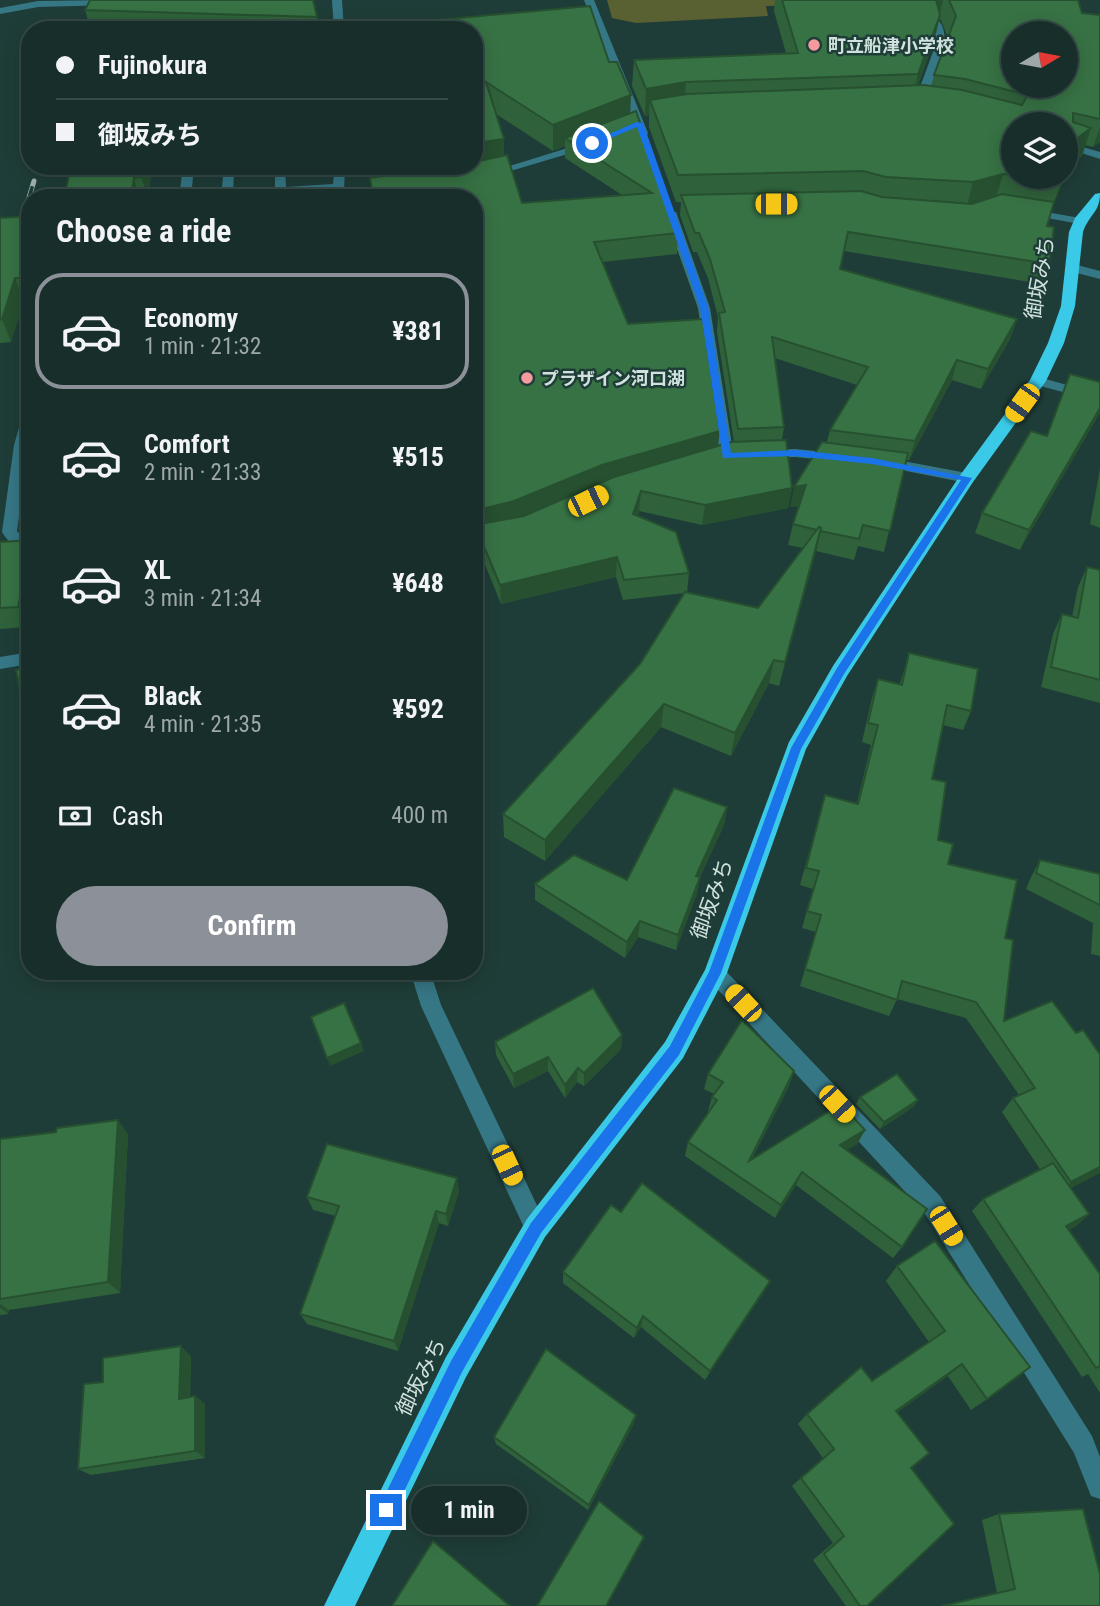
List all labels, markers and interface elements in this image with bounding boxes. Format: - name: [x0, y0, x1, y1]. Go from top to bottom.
- north arrow: [1001, 21, 1078, 98]
- map controls: [1001, 21, 1078, 189]
- place label: 町立船津小学校: [828, 35, 954, 56]
- marker: 町立船津小学校: [806, 37, 822, 53]
- text: Fujinokura: [98, 50, 207, 80]
- button: layers: [1001, 112, 1078, 189]
- text: 御坂みち: [98, 120, 202, 150]
- route start: [576, 127, 608, 159]
- car: [756, 194, 798, 215]
- text: Choose a ride: [56, 212, 231, 250]
- street label: 御坂みち: [1021, 235, 1059, 321]
- icon: car: [60, 300, 123, 363]
- text: Economy: [144, 303, 238, 333]
- text: ¥381: [392, 316, 444, 346]
- text: 1 min · 21:32: [144, 333, 261, 360]
- place label: プラザイン河口湖: [541, 368, 685, 389]
- marker: プラザイン河口湖: [519, 370, 535, 386]
- car: [1002, 380, 1043, 426]
- icon: car: [60, 426, 123, 489]
- text: Comfort: [144, 429, 230, 459]
- text: ¥515: [392, 442, 444, 472]
- text: 2 min · 21:33: [144, 459, 261, 486]
- car: [565, 482, 612, 520]
- icon: car: [60, 552, 123, 615]
- text: XL: [144, 555, 171, 585]
- text: ¥648: [392, 568, 444, 598]
- text: 3 min · 21:34: [144, 585, 261, 612]
- icon: car: [60, 678, 123, 741]
- text: Black: [144, 681, 202, 711]
- text: ¥592: [392, 694, 444, 724]
- text: 4 min · 21:35: [144, 711, 261, 738]
- icon: cash: [56, 797, 94, 835]
- text: Cash: [112, 801, 164, 831]
- text: 400 m: [391, 802, 448, 829]
- street label: 御坂みち: [686, 855, 738, 943]
- button: Confirm: [56, 886, 448, 966]
- car: [721, 980, 766, 1026]
- car: [815, 1081, 860, 1127]
- car: [489, 1142, 526, 1188]
- car: [926, 1203, 967, 1249]
- street label: 御坂みち: [391, 1334, 451, 1420]
- callout: 1 min: [410, 1486, 526, 1534]
- route end: [370, 1494, 402, 1526]
- text: 1 min: [443, 1497, 495, 1524]

